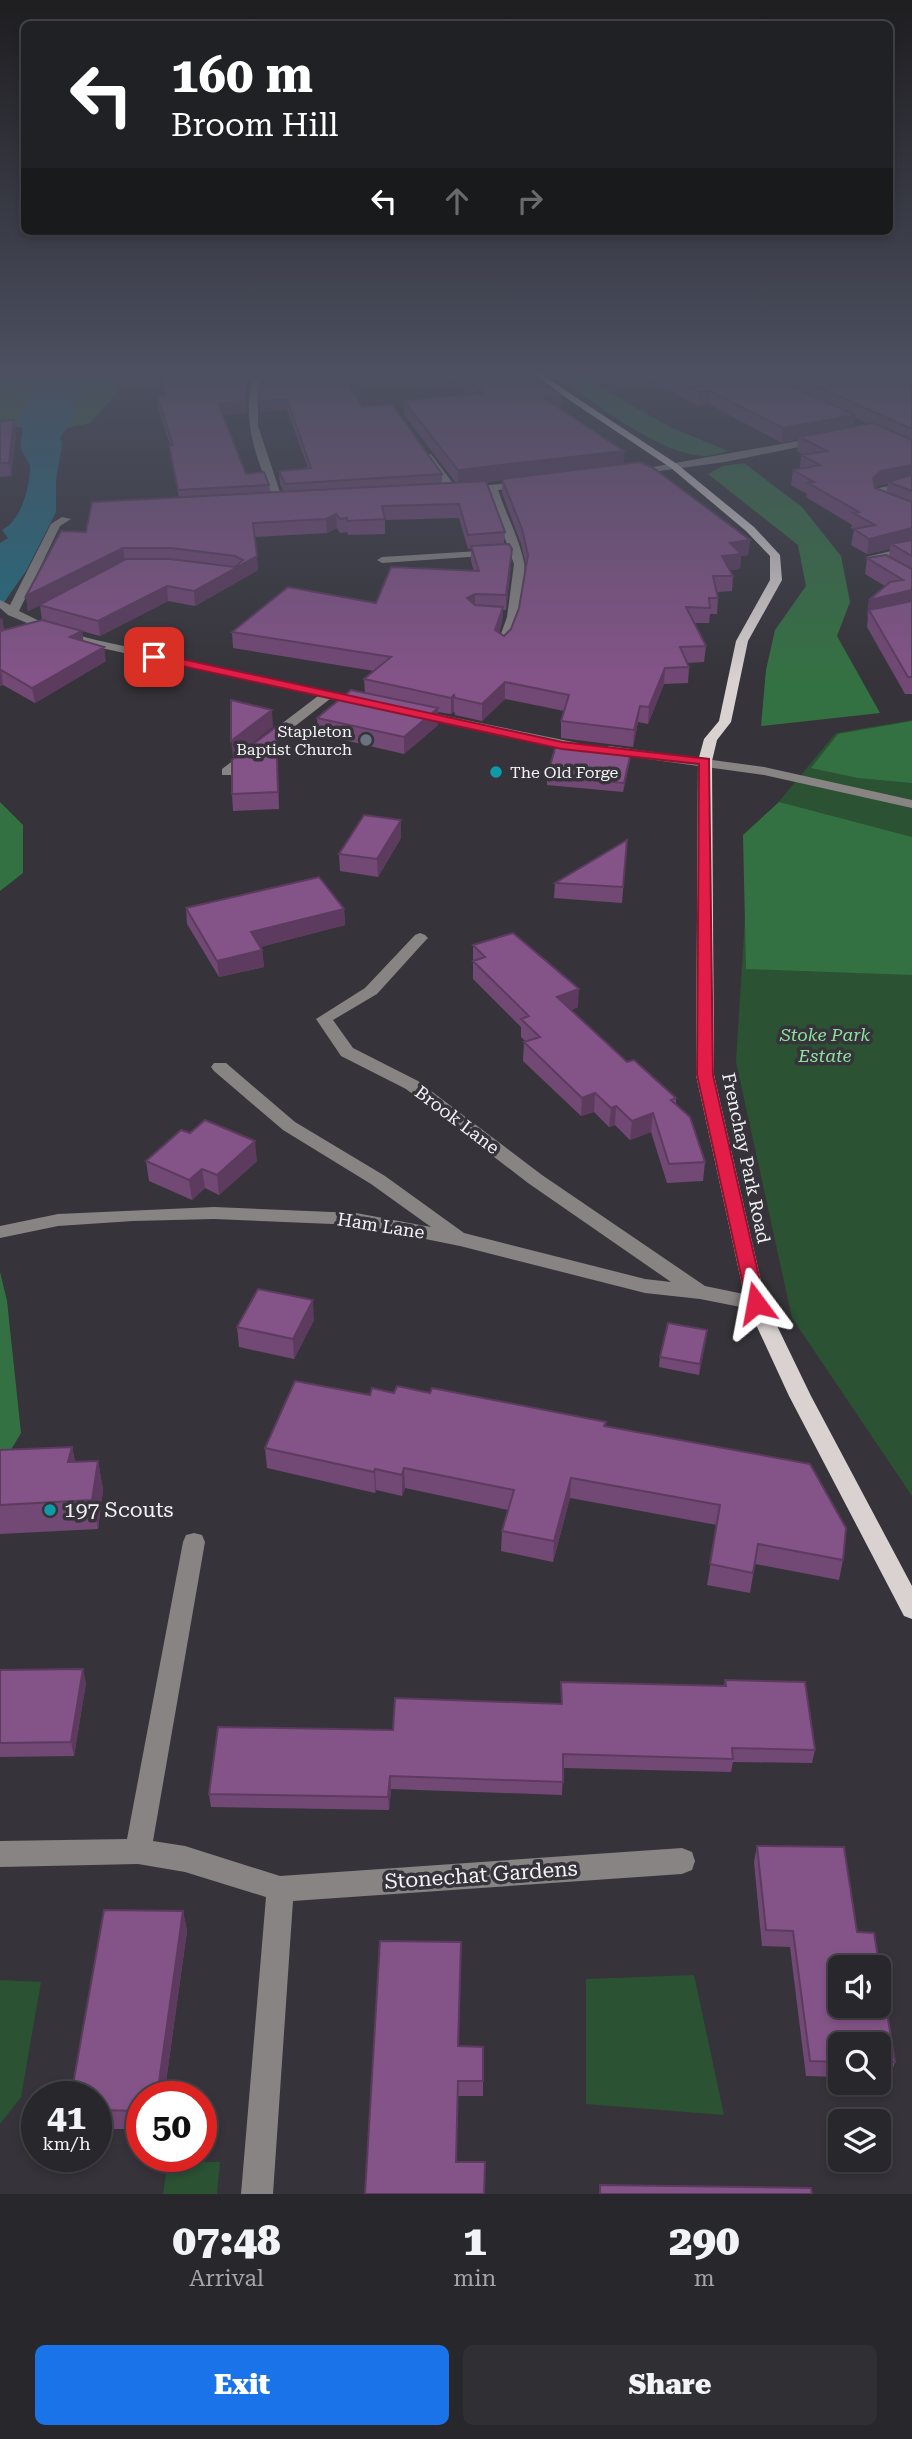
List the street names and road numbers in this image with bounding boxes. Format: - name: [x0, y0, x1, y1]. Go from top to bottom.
- street label: Frenchay Park Road: [718, 1071, 775, 1246]
- street label: Brook Lane: [411, 1081, 504, 1158]
- street label: Ham Lane: [336, 1208, 426, 1243]
- street label: Stonechat Gardens: [384, 1856, 578, 1894]

